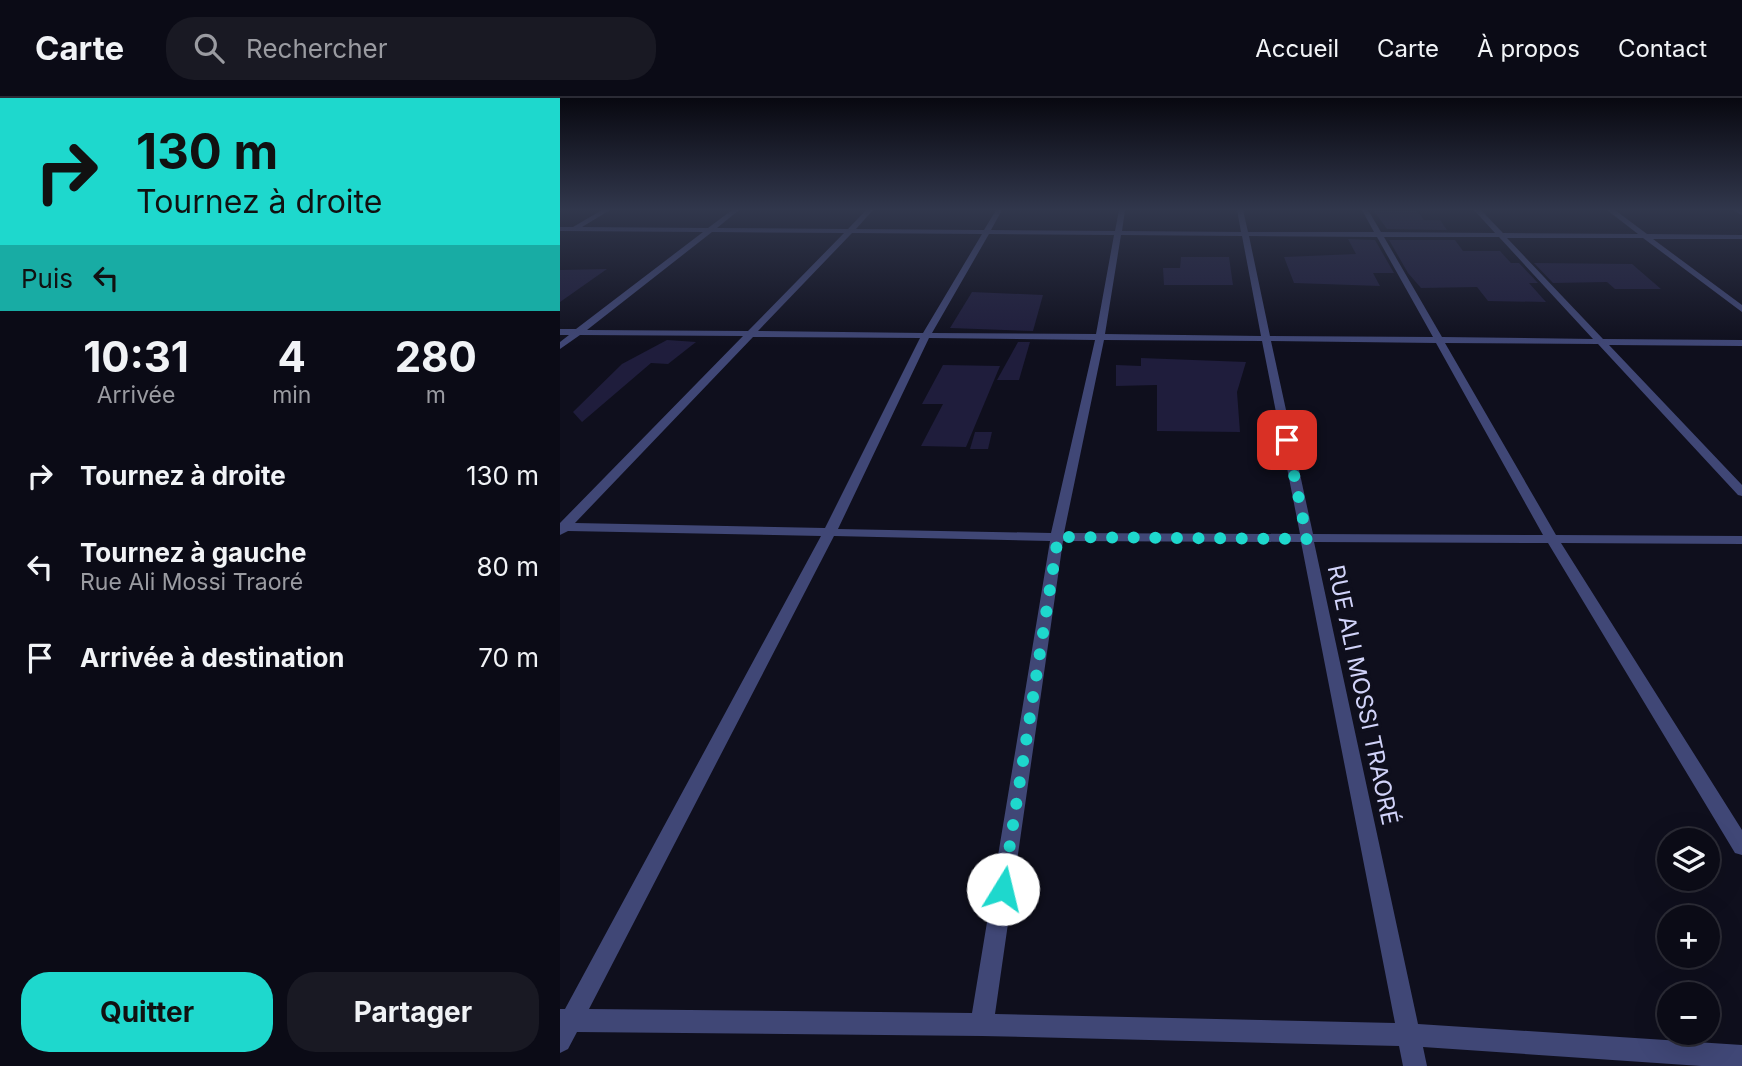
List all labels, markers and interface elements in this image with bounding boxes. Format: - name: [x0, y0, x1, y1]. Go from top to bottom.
- search box: [166, 17, 656, 80]
- text: Carte: [35, 28, 124, 68]
- icon: search: [190, 29, 228, 67]
- text: Rechercher: [246, 33, 388, 64]
- text: Accueil: [1255, 34, 1339, 63]
- text: Carte: [1377, 34, 1439, 63]
- text: À propos: [1477, 34, 1580, 63]
- text: Contact: [1618, 34, 1707, 63]
- text: 130 m: [136, 122, 278, 181]
- icon: right: [21, 126, 112, 217]
- text: Tournez à droite: [136, 182, 382, 221]
- icon: left: [87, 259, 125, 297]
- text: Puis: [21, 263, 73, 294]
- text: 10:31: [83, 331, 189, 382]
- text: 4: [278, 331, 306, 382]
- text: 280: [395, 331, 477, 382]
- text: Arrivée: [97, 381, 175, 409]
- text: min: [272, 381, 311, 409]
- text: m: [426, 381, 446, 409]
- pin: [1257, 410, 1317, 470]
- icon: arrive: [1268, 421, 1306, 459]
- icon: right: [21, 457, 59, 495]
- text: Tournez à droite: [80, 460, 286, 491]
- text: 130 m: [466, 460, 539, 491]
- text: Tournez à gauche: [80, 537, 306, 568]
- icon: left: [21, 548, 59, 586]
- text: 80 m: [476, 551, 539, 582]
- street label: RUE ALI MOSSI TRAORÉ: [1322, 562, 1404, 828]
- text: Rue Ali Mossi Traoré: [80, 568, 303, 596]
- icon: arrive: [21, 639, 59, 677]
- text: Arrivée à destination: [80, 642, 345, 673]
- text: 70 m: [478, 642, 539, 673]
- map controls: [1657, 828, 1720, 1045]
- button: layers: [1657, 828, 1720, 891]
- position arrow: [966, 852, 1040, 926]
- button: +: [1657, 905, 1720, 968]
- button: Quitter: [21, 972, 273, 1052]
- button: Partager: [287, 972, 539, 1052]
- button: −: [1657, 982, 1720, 1045]

